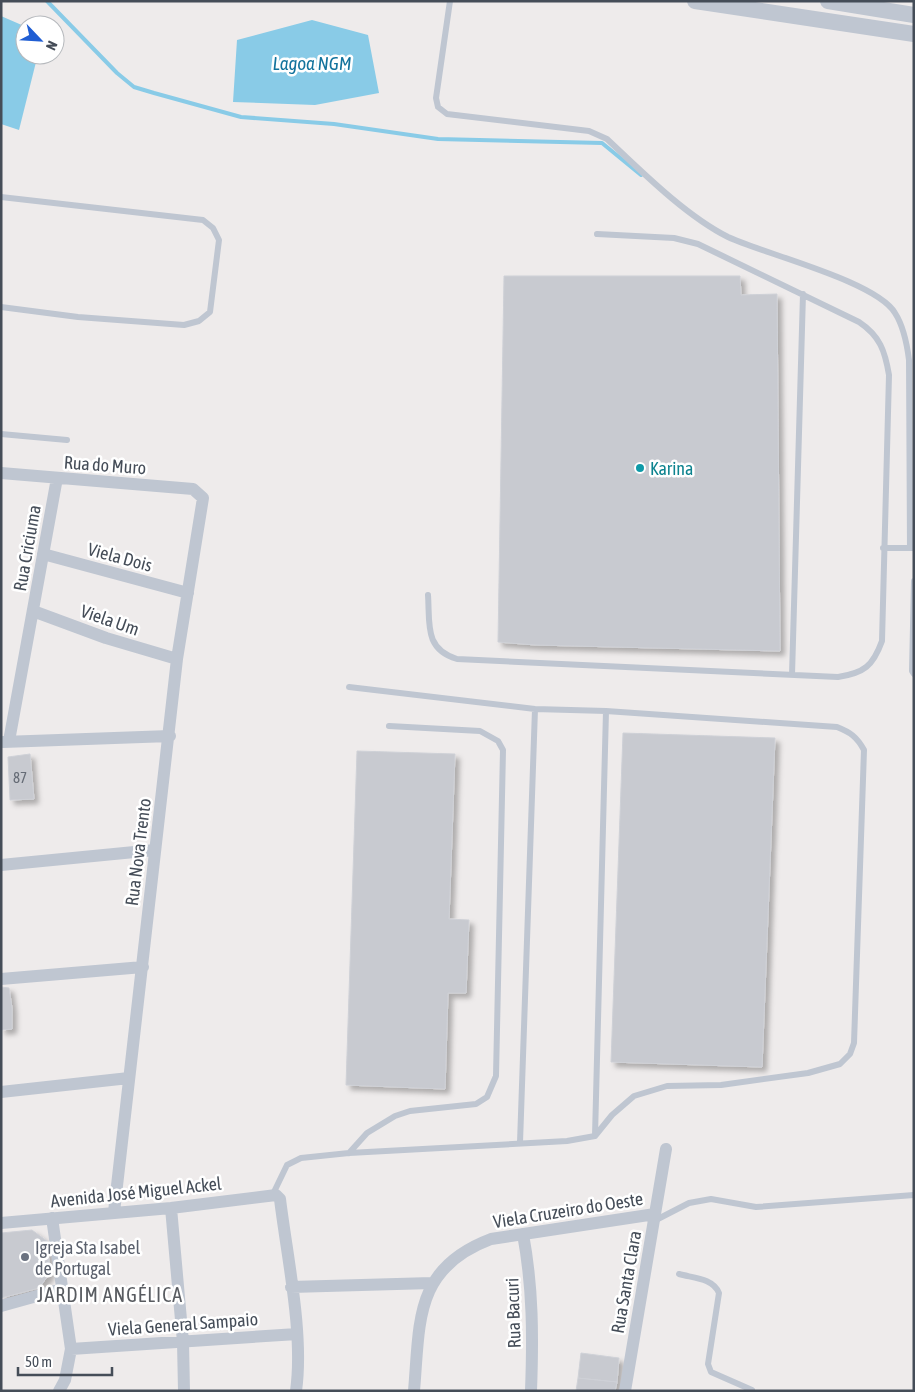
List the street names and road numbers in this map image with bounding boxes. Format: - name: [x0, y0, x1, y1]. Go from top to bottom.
- street label: Rua do Muro: [63, 452, 147, 478]
- street label: Rua Criciuma: [9, 503, 45, 593]
- street label: Viela Dois: [86, 538, 154, 576]
- street label: Viela Um: [78, 600, 142, 640]
- street label: Rua Nova Trento: [121, 797, 155, 907]
- street label: Avenida José Miguel Ackel: [50, 1173, 223, 1211]
- street label: Viela Cruzeiro do Oeste: [492, 1188, 644, 1232]
- street label: Rua Santa Clara: [607, 1229, 645, 1335]
- street label: Rua Bacuri: [501, 1278, 525, 1348]
- street label: Viela General Sampaio: [107, 1308, 259, 1340]

